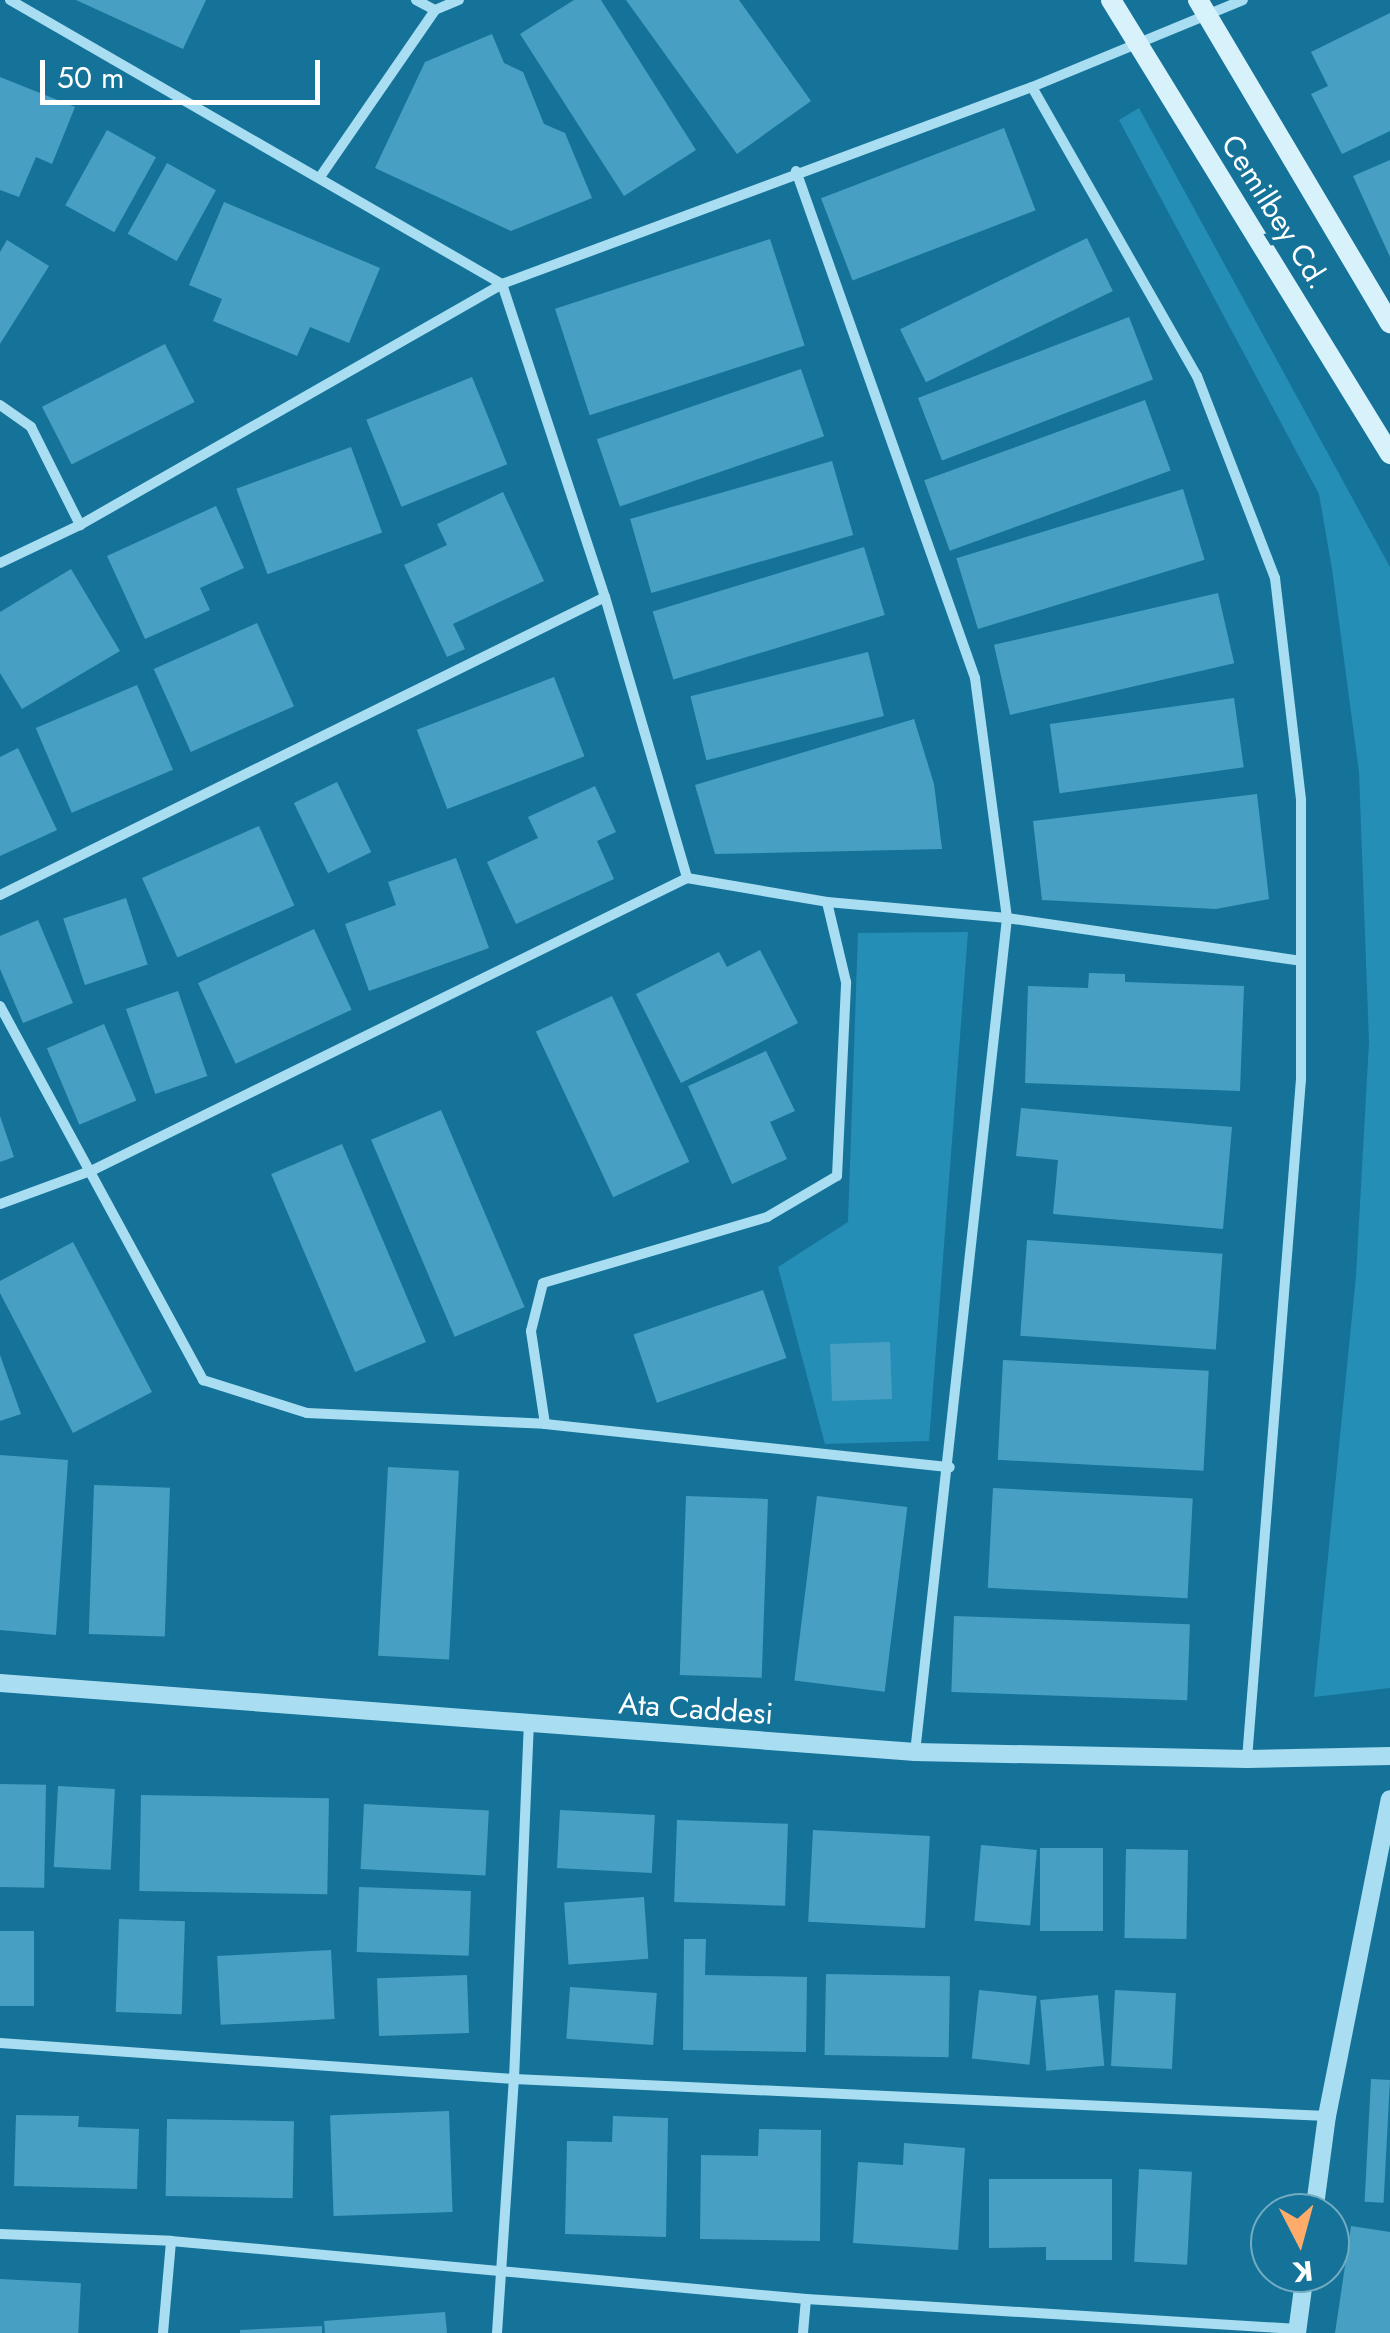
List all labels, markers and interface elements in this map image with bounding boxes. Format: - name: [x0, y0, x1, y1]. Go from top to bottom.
- scale bar: [45, 40, 325, 102]
- text: 50 m: [57, 56, 124, 99]
- street label: Cemilbey Cd.: [1213, 128, 1337, 296]
- street label: Ata Caddesi: [617, 1686, 775, 1732]
- north arrow: [1250, 2193, 1350, 2293]
- text: K: [1291, 2250, 1315, 2293]

